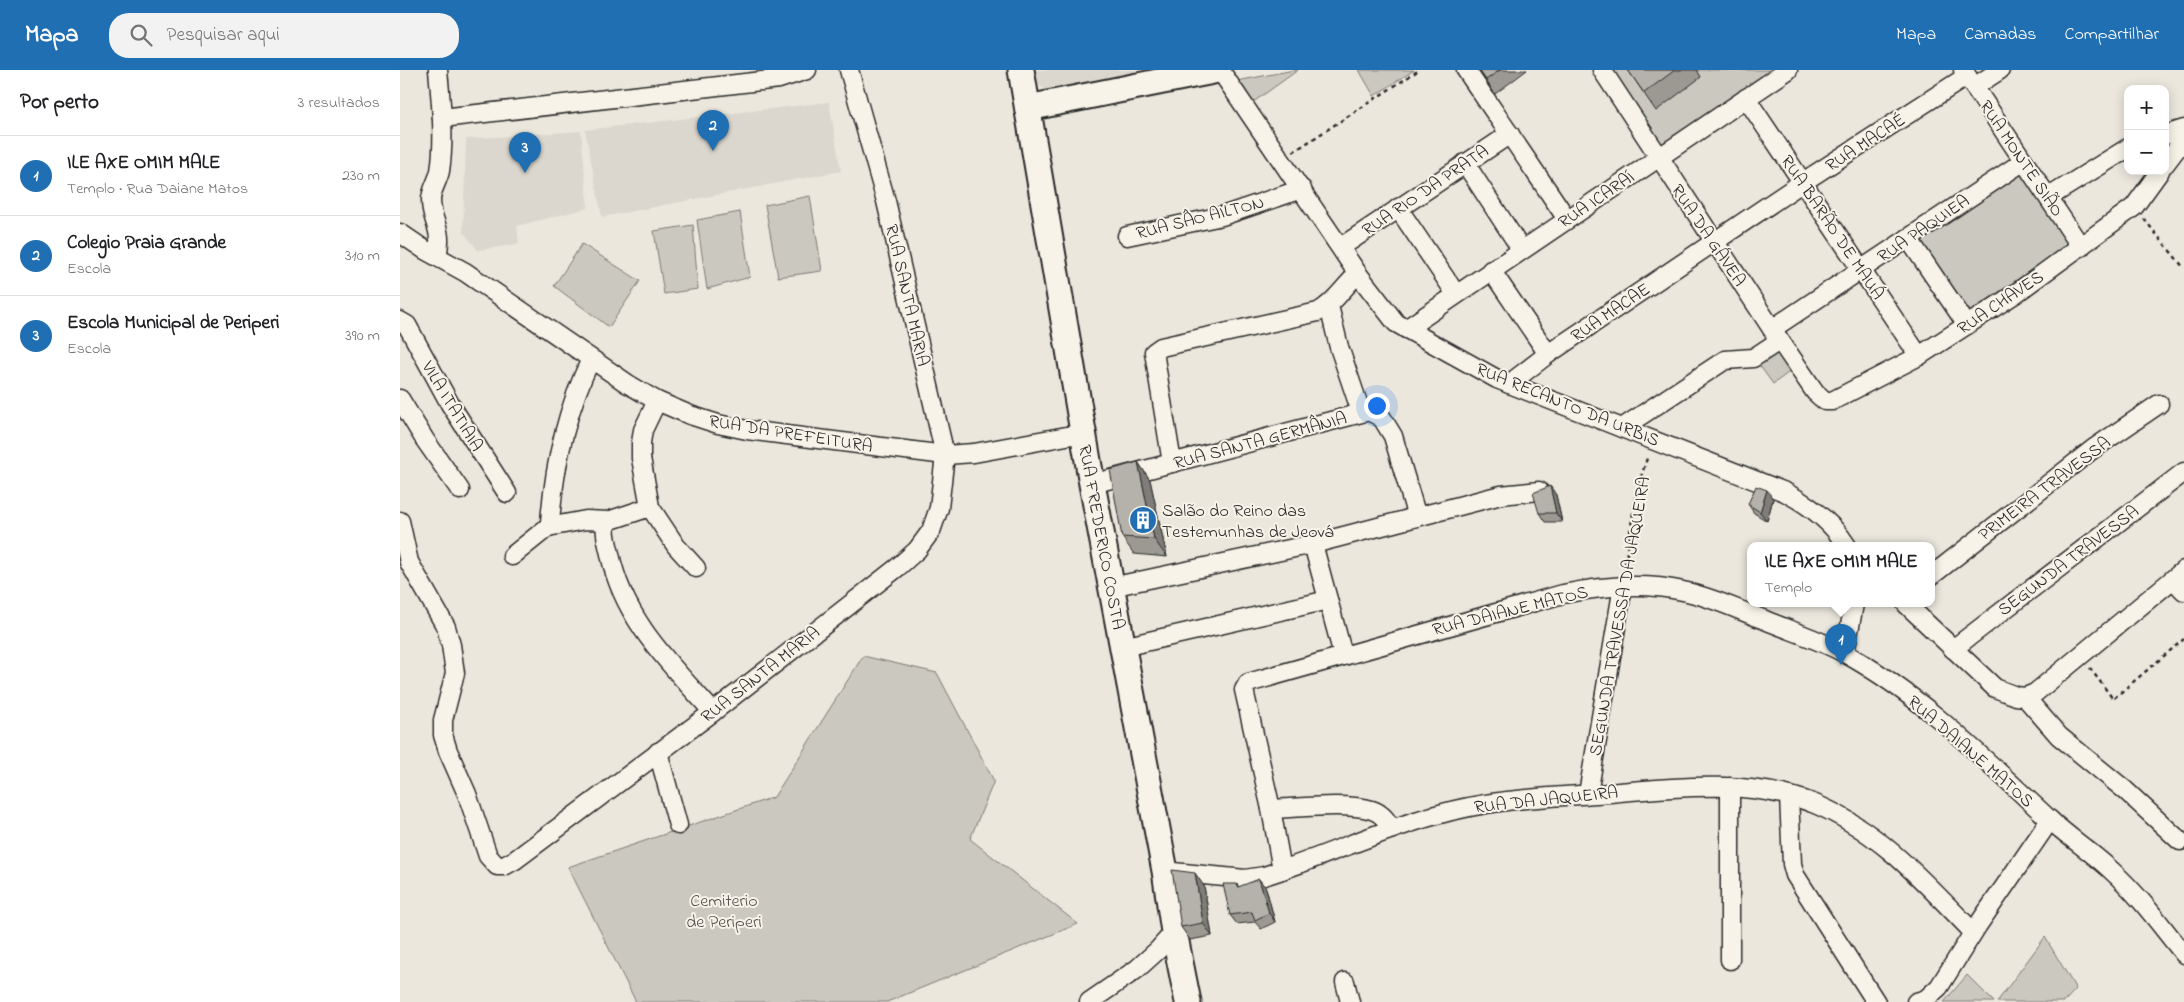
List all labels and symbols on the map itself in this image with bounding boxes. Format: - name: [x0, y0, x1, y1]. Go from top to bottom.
- street label: RUA MONTE SIÃO: [1972, 96, 2069, 222]
- street label: RUA MACAÉ: [1821, 108, 1911, 179]
- pin: 2: [697, 110, 729, 151]
- pin: 3: [509, 132, 541, 173]
- street label: RUA RIO DA PRATA: [1357, 139, 1495, 244]
- street label: RUA BARÃO DE MAUÁ: [1773, 151, 1890, 306]
- street label: RUA ICARAÍ: [1554, 165, 1641, 236]
- street label: RUA DA GÁVEA: [1663, 180, 1751, 293]
- street label: RUA PAQUIEA: [1873, 189, 1976, 270]
- street label: RUA SÂO AILTON: [1134, 190, 1267, 247]
- street label: RUA SANTA MARIA: [877, 222, 935, 369]
- street label: RUA CHAVES: [1953, 265, 2050, 342]
- street label: RUA MACAE: [1566, 277, 1656, 350]
- street label: VILA ITATIAIA: [413, 356, 489, 457]
- street label: RUA RECANTO DA URBIS: [1472, 357, 1663, 455]
- your location: [1364, 393, 1390, 419]
- street label: RUA SANTA GERMÂNIA: [1171, 406, 1350, 478]
- street label: RUA DA PREFEITURA: [707, 409, 874, 461]
- street label: PRIMEIRA TRAVESSA: [1973, 431, 2117, 548]
- street label: RUA FREDERICO COSTA: [1070, 443, 1130, 632]
- street label: SEGUNDA TRAVESSA DA JAQUEIRA: [1584, 475, 1658, 758]
- place label: Salão do Reino das Testemunhas de Jeová: [1162, 499, 1334, 546]
- street label: SEGUNDA TRAVESSA: [1993, 500, 2145, 623]
- building icon: Salão do Reino das Testemunhas de Jeová: [1128, 505, 1158, 535]
- street label: RUA DAIANE MATOS: [1430, 580, 1591, 644]
- street label: RUA SANTA MARIA: [696, 621, 826, 730]
- pin: 1: [1825, 624, 1857, 665]
- street label: RUA DAIANE MATOS: [1901, 690, 2039, 815]
- street label: RUA DA JAQUEIRA: [1473, 780, 1620, 821]
- park label: Cemiterio de Periperi: [686, 889, 762, 936]

